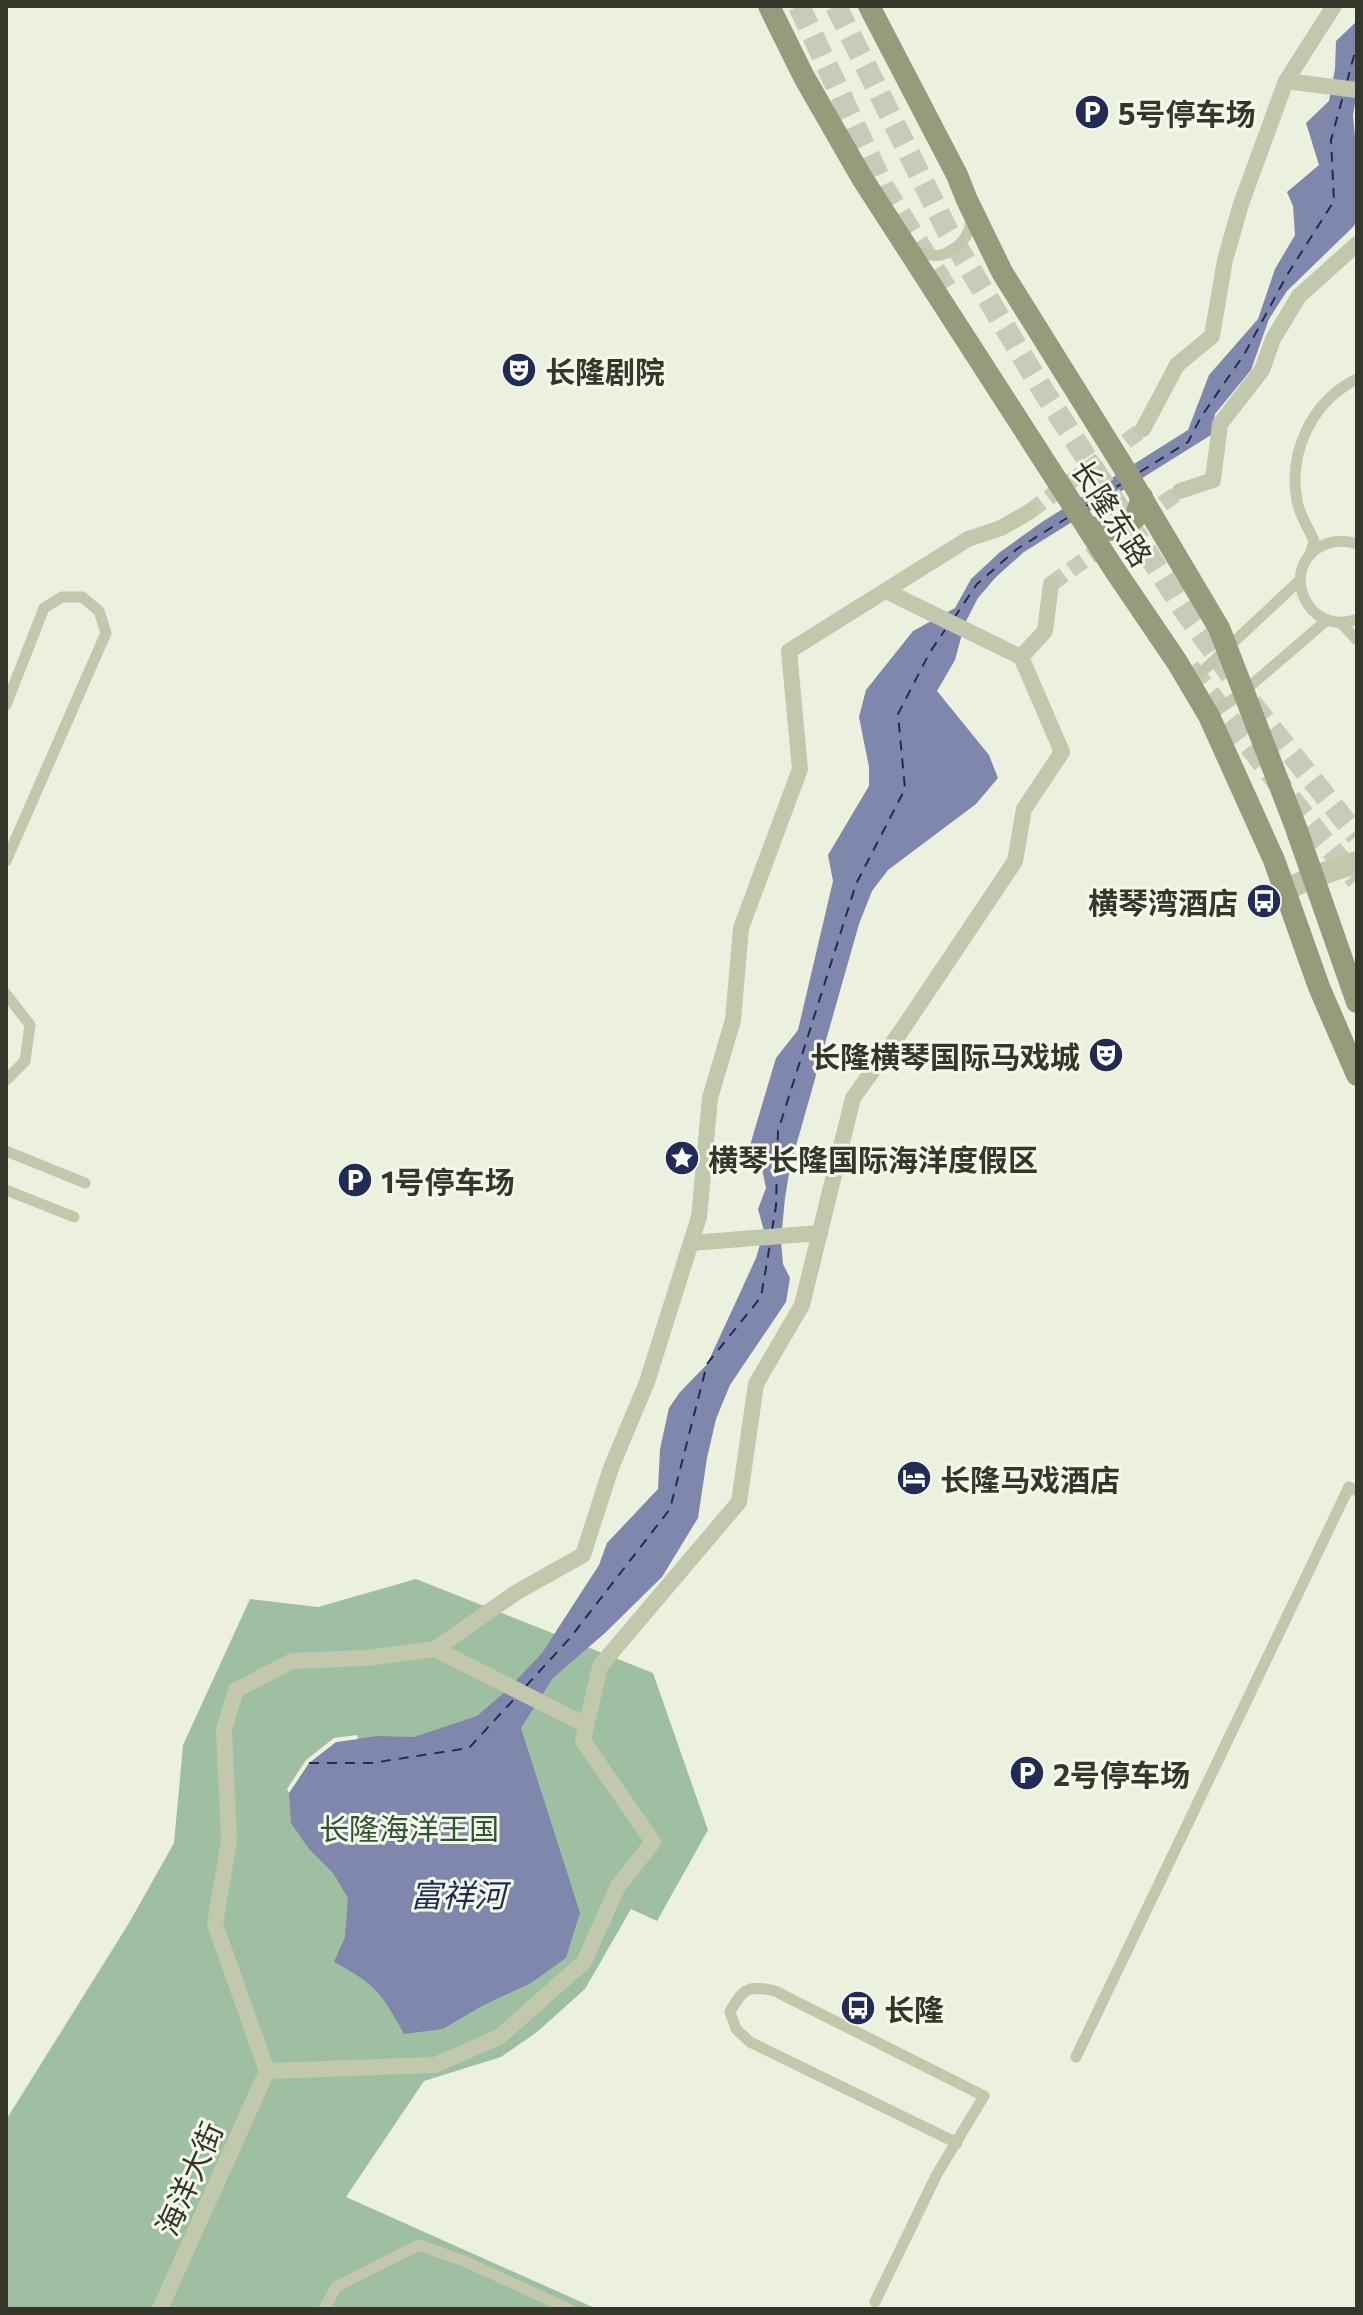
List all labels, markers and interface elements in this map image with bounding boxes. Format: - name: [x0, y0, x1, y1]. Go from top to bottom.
- parking icon: 5号停车场: [1073, 93, 1111, 131]
- place label: 5号停车场: [1118, 94, 1256, 131]
- theatre icon: 长隆剧院: [500, 351, 538, 389]
- place label: 长隆剧院: [545, 352, 665, 389]
- street label: 长隆东路: [1065, 452, 1161, 572]
- bus stop icon: 横琴湾酒店: [1245, 882, 1283, 920]
- place label: 横琴湾酒店: [1088, 883, 1238, 920]
- theatre icon: 长隆横琴国际马戏城: [1087, 1036, 1125, 1074]
- place label: 长隆横琴国际马戏城: [810, 1037, 1080, 1074]
- place icon: 横琴长隆国际海洋度假区: [663, 1139, 701, 1177]
- place label: 横琴长隆国际海洋度假区: [708, 1140, 1038, 1177]
- parking icon: 1号停车场: [336, 1161, 374, 1199]
- place label: 1号停车场: [381, 1162, 515, 1199]
- hotel icon: 长隆马戏酒店: [895, 1459, 933, 1497]
- place label: 长隆马戏酒店: [940, 1460, 1120, 1497]
- parking icon: 2号停车场: [1008, 1754, 1046, 1792]
- place label: 2号停车场: [1053, 1755, 1190, 1792]
- park label: 长隆海洋王国: [319, 1809, 499, 1846]
- water label: 富祥河: [410, 1874, 512, 1914]
- bus stop icon: 长隆: [839, 1989, 877, 2027]
- place label: 长隆: [884, 1990, 944, 2027]
- street label: 海洋大街: [147, 2116, 229, 2240]

